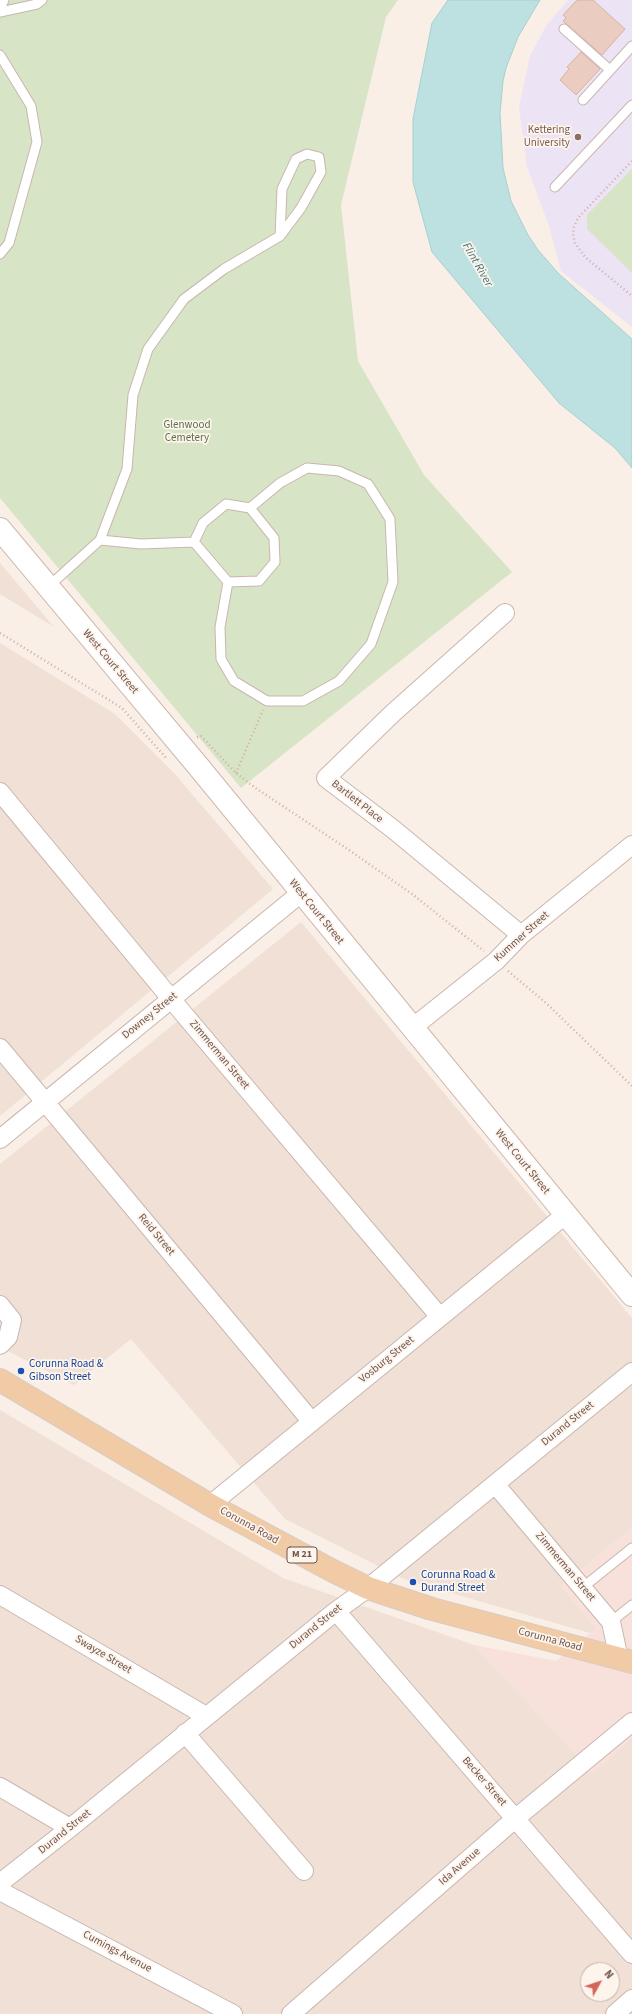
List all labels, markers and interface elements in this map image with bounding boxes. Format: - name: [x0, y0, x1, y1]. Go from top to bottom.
- place label: Kettering University: [524, 124, 570, 150]
- marker: Kettering University: [573, 132, 583, 142]
- water label: Flint River: [459, 240, 495, 290]
- park label: Glenwood Cemetery: [164, 419, 210, 445]
- street label: West Court Street: [79, 627, 141, 697]
- street label: Bartlett Place: [329, 778, 385, 826]
- street label: West Court Street: [286, 877, 346, 947]
- street label: Kummer Street: [492, 909, 552, 965]
- street label: Downey Street: [120, 990, 180, 1042]
- street label: Zimmerman Street: [186, 1018, 252, 1092]
- street label: West Court Street: [492, 1127, 552, 1197]
- street label: Reid Street: [135, 1212, 177, 1258]
- street label: Vosburg Street: [357, 1334, 417, 1386]
- place label: Corunna Road & Gibson Street: [29, 1358, 103, 1384]
- marker: Corunna Road & Gibson Street: [16, 1366, 26, 1376]
- street label: Durand Street: [539, 1399, 597, 1449]
- street label: Corunna Road: [217, 1504, 281, 1548]
- street label: Zimmerman Street: [532, 1530, 598, 1604]
- road number: M 21: [287, 1547, 317, 1563]
- place label: Corunna Road & Durand Street: [421, 1569, 495, 1595]
- marker: Corunna Road & Durand Street: [408, 1577, 418, 1587]
- street label: Durand Street: [287, 1602, 345, 1652]
- street label: Corunna Road: [517, 1625, 583, 1655]
- street label: Swayze Street: [72, 1633, 134, 1677]
- street label: Becker Street: [459, 1755, 509, 1809]
- street label: Durand Street: [36, 1807, 94, 1857]
- street label: Ida Avenue: [437, 1845, 483, 1889]
- street label: Cumings Avenue: [80, 1928, 154, 1976]
- north arrow: [580, 1962, 620, 2002]
- text: N: [601, 1967, 617, 1982]

